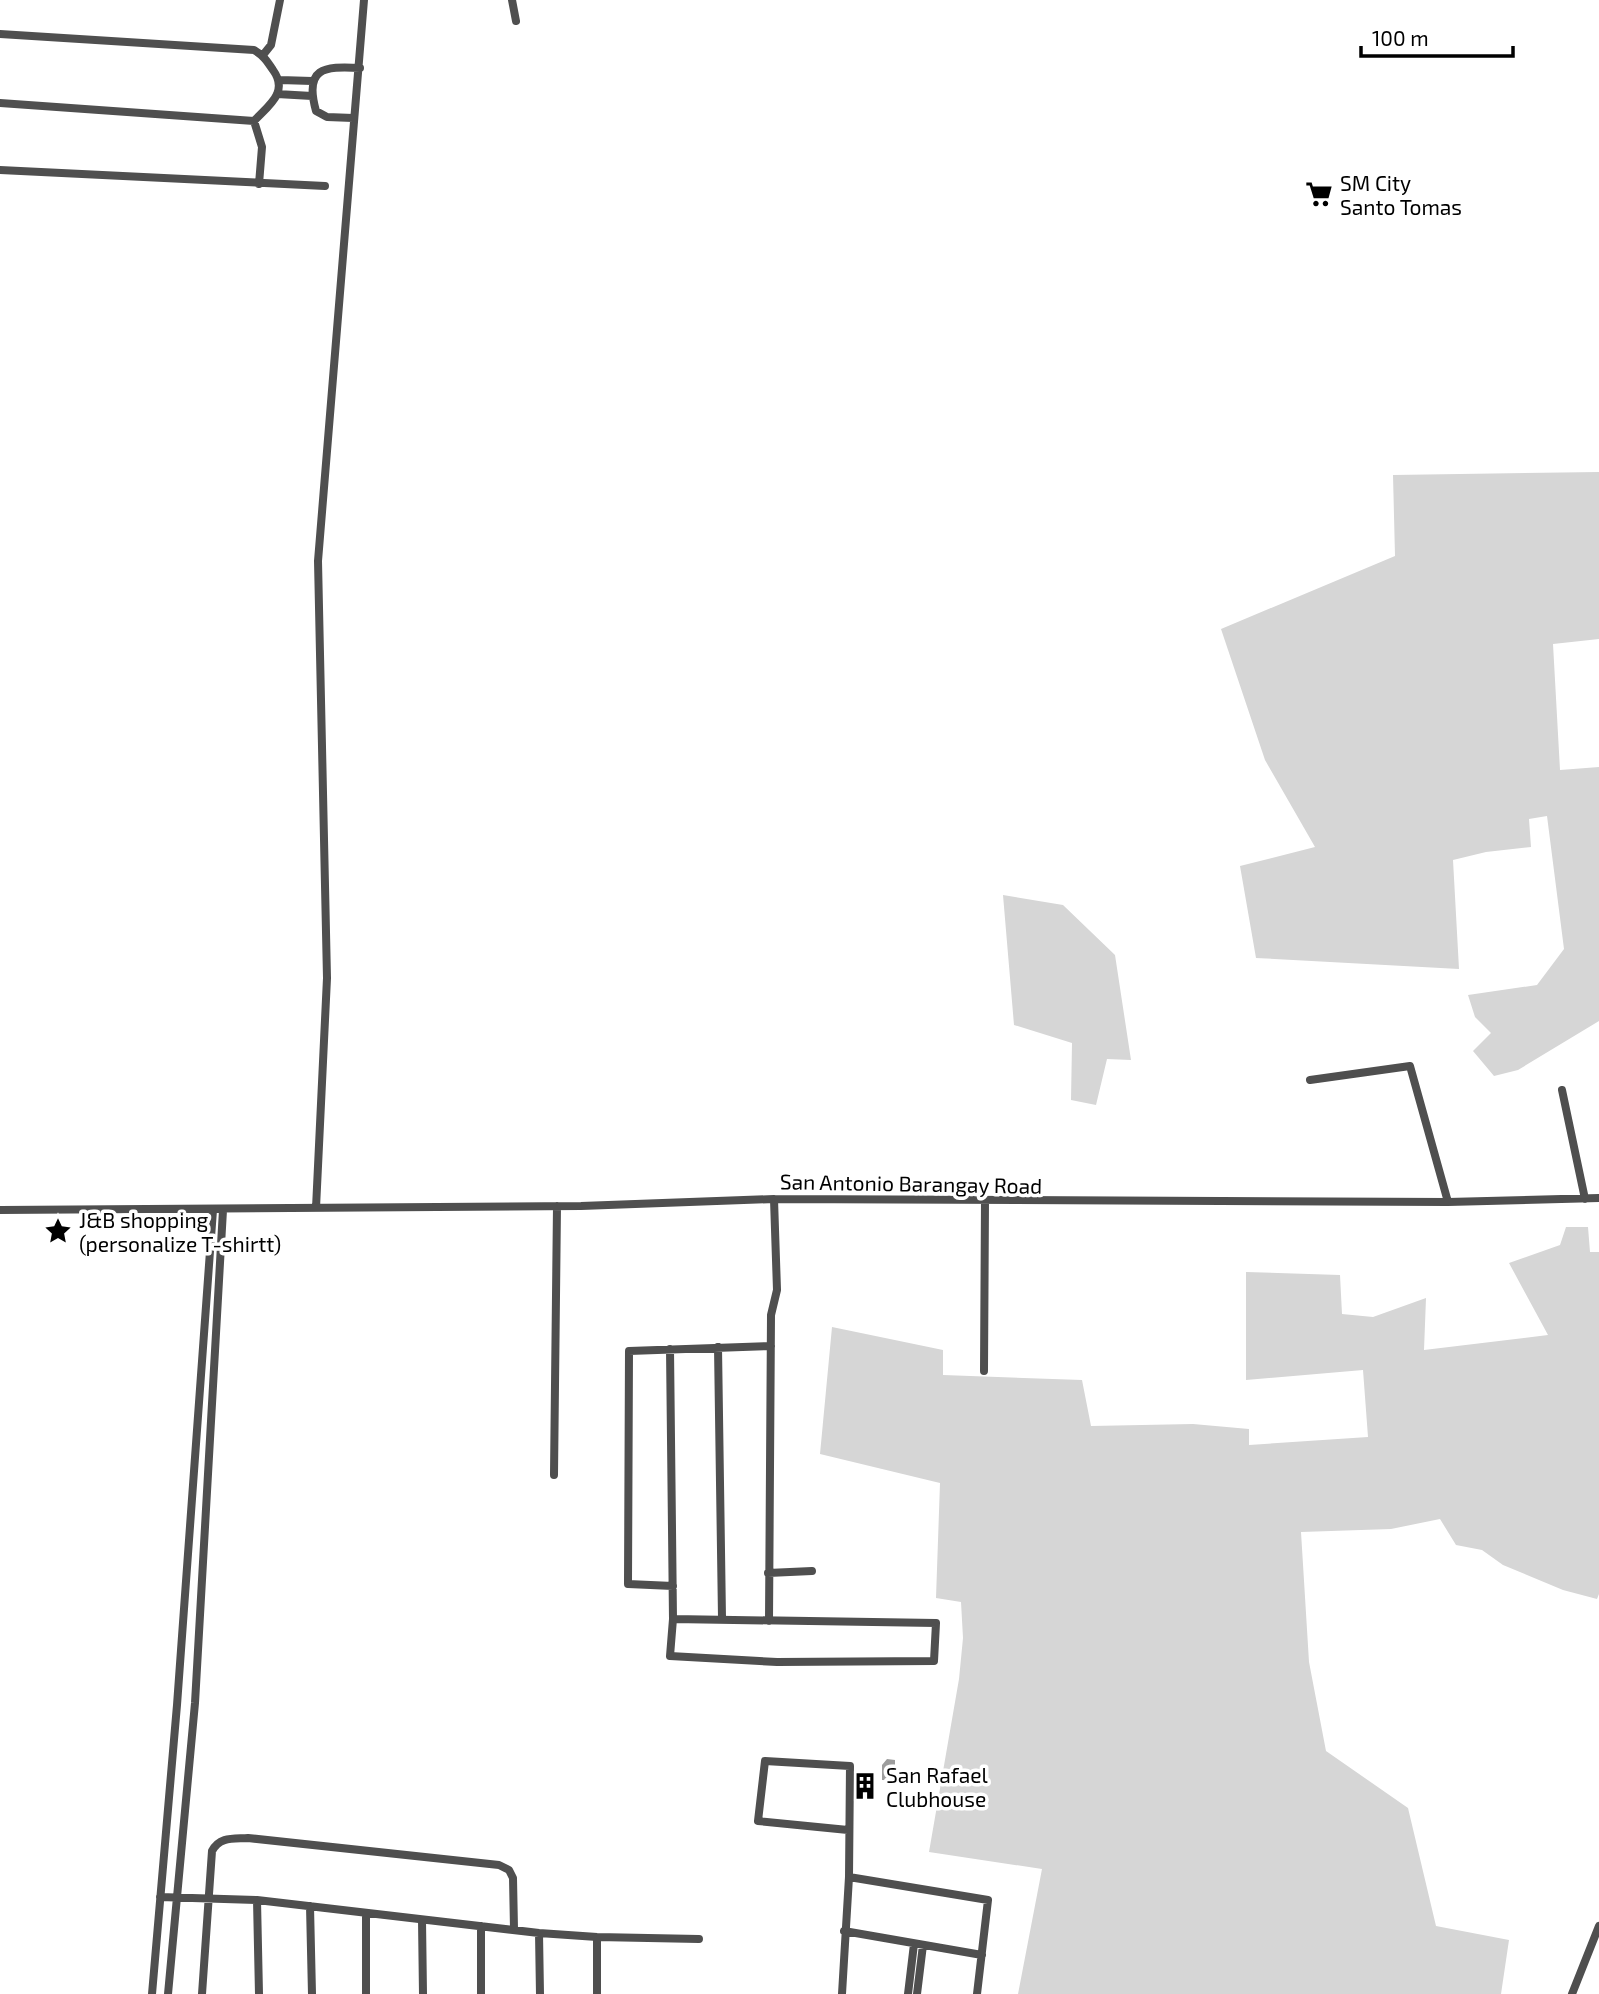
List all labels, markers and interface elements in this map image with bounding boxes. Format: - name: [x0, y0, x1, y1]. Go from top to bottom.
- scale bar: [1361, 14, 1513, 58]
- text: 100 m: [1372, 25, 1429, 50]
- place label: SM City Santo Tomas: [1340, 170, 1462, 219]
- supermarket icon: SM City Santo Tomas: [1304, 179, 1334, 209]
- street label: San Antonio Barangay Road: [780, 1168, 1042, 1198]
- place label: J&B shopping (personalize T-shirtt): [79, 1207, 281, 1256]
- place icon: J&B shopping (personalize T-shirtt): [43, 1216, 73, 1246]
- place label: San Rafael Clubhouse: [886, 1762, 988, 1811]
- building icon: San Rafael Clubhouse: [850, 1771, 880, 1801]

